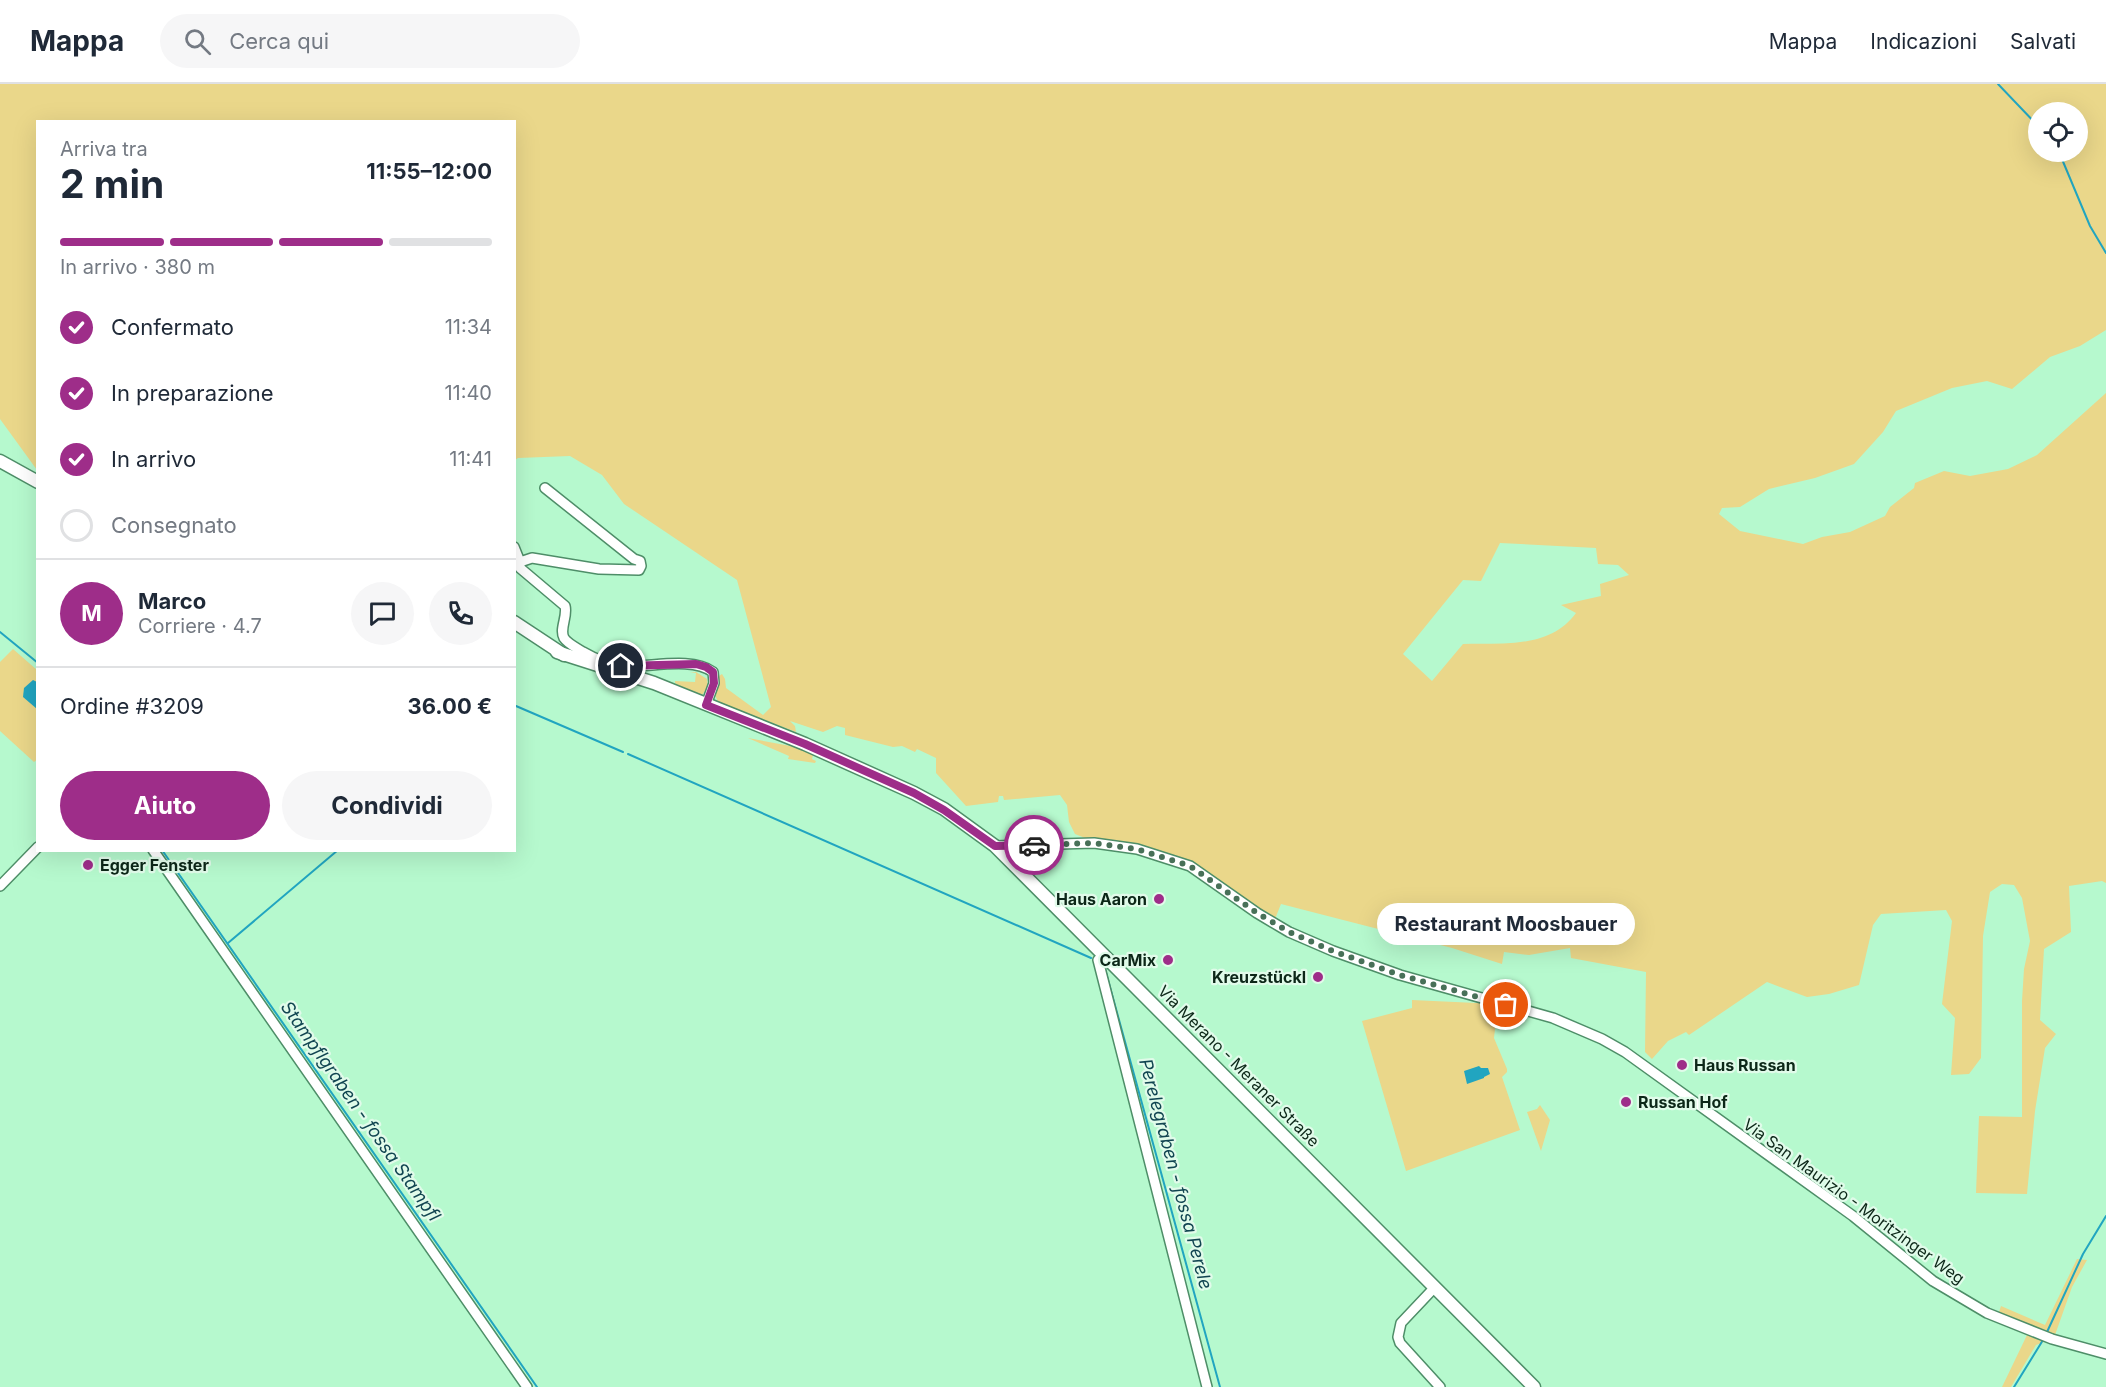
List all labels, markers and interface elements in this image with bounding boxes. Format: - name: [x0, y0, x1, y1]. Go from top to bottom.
- search box: [160, 14, 580, 68]
- text: Mappa: [30, 24, 124, 58]
- icon: search: [181, 25, 214, 58]
- text: Cerca qui: [229, 28, 329, 54]
- text: Mappa: [1769, 29, 1837, 54]
- text: Indicazioni: [1870, 29, 1977, 54]
- text: Salvati: [2010, 29, 2076, 54]
- map controls: [2028, 102, 2088, 162]
- button: locate: [2028, 102, 2088, 162]
- text: Arriva tra: [60, 137, 148, 161]
- text: 11:55–12:00: [366, 158, 492, 184]
- text: 2 min: [60, 160, 164, 207]
- text: In arrivo · 380 m: [60, 255, 215, 279]
- icon: check: [60, 311, 93, 344]
- text: Confermato: [111, 314, 234, 340]
- text: 11:34: [445, 315, 492, 339]
- icon: check: [60, 377, 93, 410]
- text: In preparazione: [111, 380, 273, 406]
- text: 11:40: [444, 381, 492, 405]
- icon: check: [60, 443, 93, 476]
- text: In arrivo: [111, 446, 196, 472]
- text: 11:41: [449, 447, 492, 471]
- text: Consegnato: [111, 512, 237, 538]
- button: chat: [351, 582, 414, 645]
- button: phone: [429, 582, 492, 645]
- text: Marco: [138, 588, 206, 614]
- text: M: [81, 600, 102, 626]
- text: Corriere · 4.7: [138, 614, 262, 638]
- pin: [595, 640, 646, 691]
- icon: home: [604, 649, 637, 682]
- text: Ordine #3209: [60, 693, 204, 719]
- text: 36.00 €: [408, 693, 492, 719]
- button: Aiuto: [60, 771, 270, 840]
- button: Condividi: [282, 771, 492, 840]
- courier: [1004, 815, 1064, 875]
- icon: car: [1018, 829, 1051, 862]
- place label: Egger Fenster: [100, 855, 209, 875]
- marker: Egger Fenster: [81, 858, 95, 872]
- place label: Haus Aaron: [1056, 889, 1147, 909]
- marker: Haus Aaron: [1152, 892, 1166, 906]
- callout: Restaurant Moosbauer: [1377, 903, 1635, 945]
- text: Restaurant Moosbauer: [1395, 912, 1617, 936]
- place label: CarMix: [1100, 950, 1156, 970]
- marker: CarMix: [1161, 953, 1175, 967]
- place label: Kreuzstückl: [1212, 967, 1306, 987]
- marker: Kreuzstückl: [1311, 970, 1325, 984]
- pin: [1480, 979, 1531, 1030]
- street label: Via Merano - Meraner Straße: [1154, 981, 1324, 1151]
- icon: bag: [1489, 988, 1522, 1021]
- water label: Stampflgraben - fossa Stampfl: [277, 997, 446, 1225]
- place label: Haus Russan: [1694, 1055, 1796, 1075]
- water label: Perelegraben - fossa Perele: [1135, 1056, 1217, 1292]
- marker: Haus Russan: [1675, 1058, 1689, 1072]
- place label: Russan Hof: [1638, 1092, 1728, 1112]
- marker: Russan Hof: [1619, 1095, 1633, 1109]
- street label: Via San Maurizio - Moritzinger Weg: [1739, 1114, 1969, 1288]

